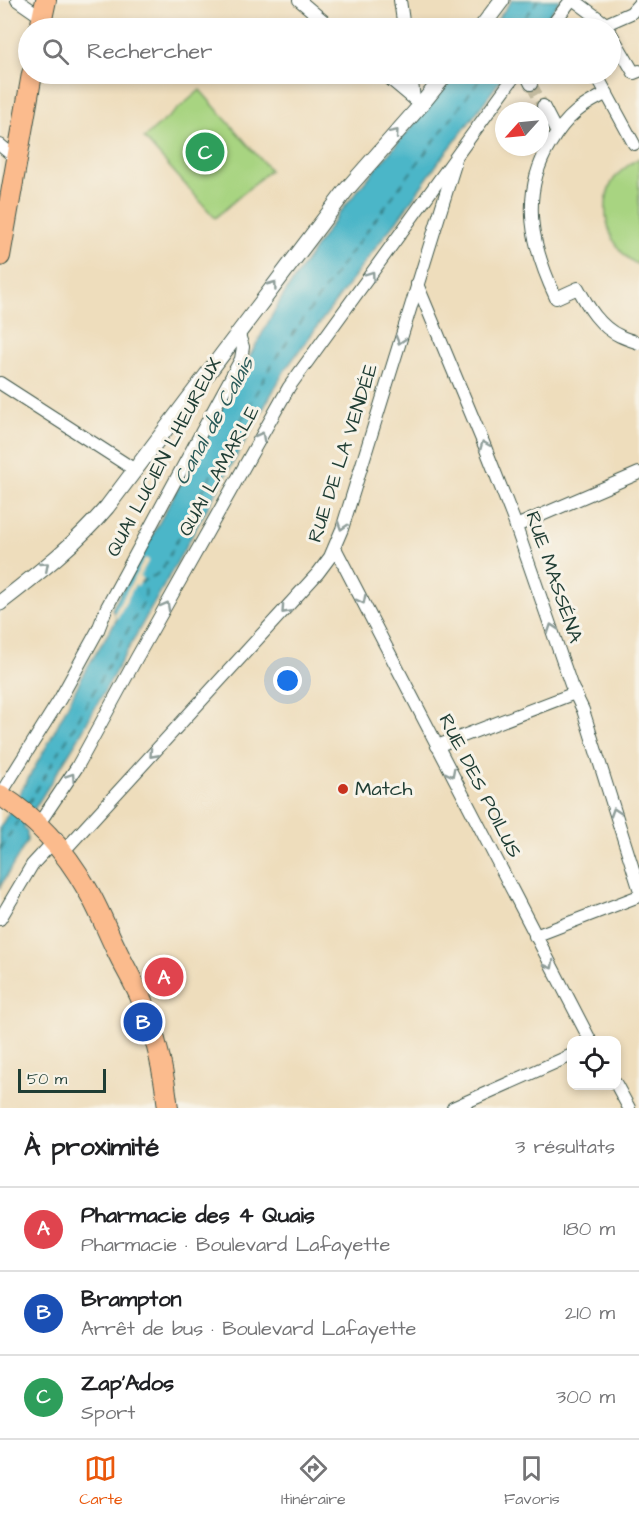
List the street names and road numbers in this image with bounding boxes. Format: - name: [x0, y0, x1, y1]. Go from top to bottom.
- street label: QUAI LUCIEN LHEUREUX: [99, 352, 229, 562]
- street label: RUE DE LA VENDÉE: [301, 360, 385, 546]
- street label: QUAI LAMARLE: [172, 401, 267, 541]
- street label: RUE MASSÉNA: [518, 507, 590, 647]
- street label: RUE DES POILUS: [432, 709, 528, 863]

